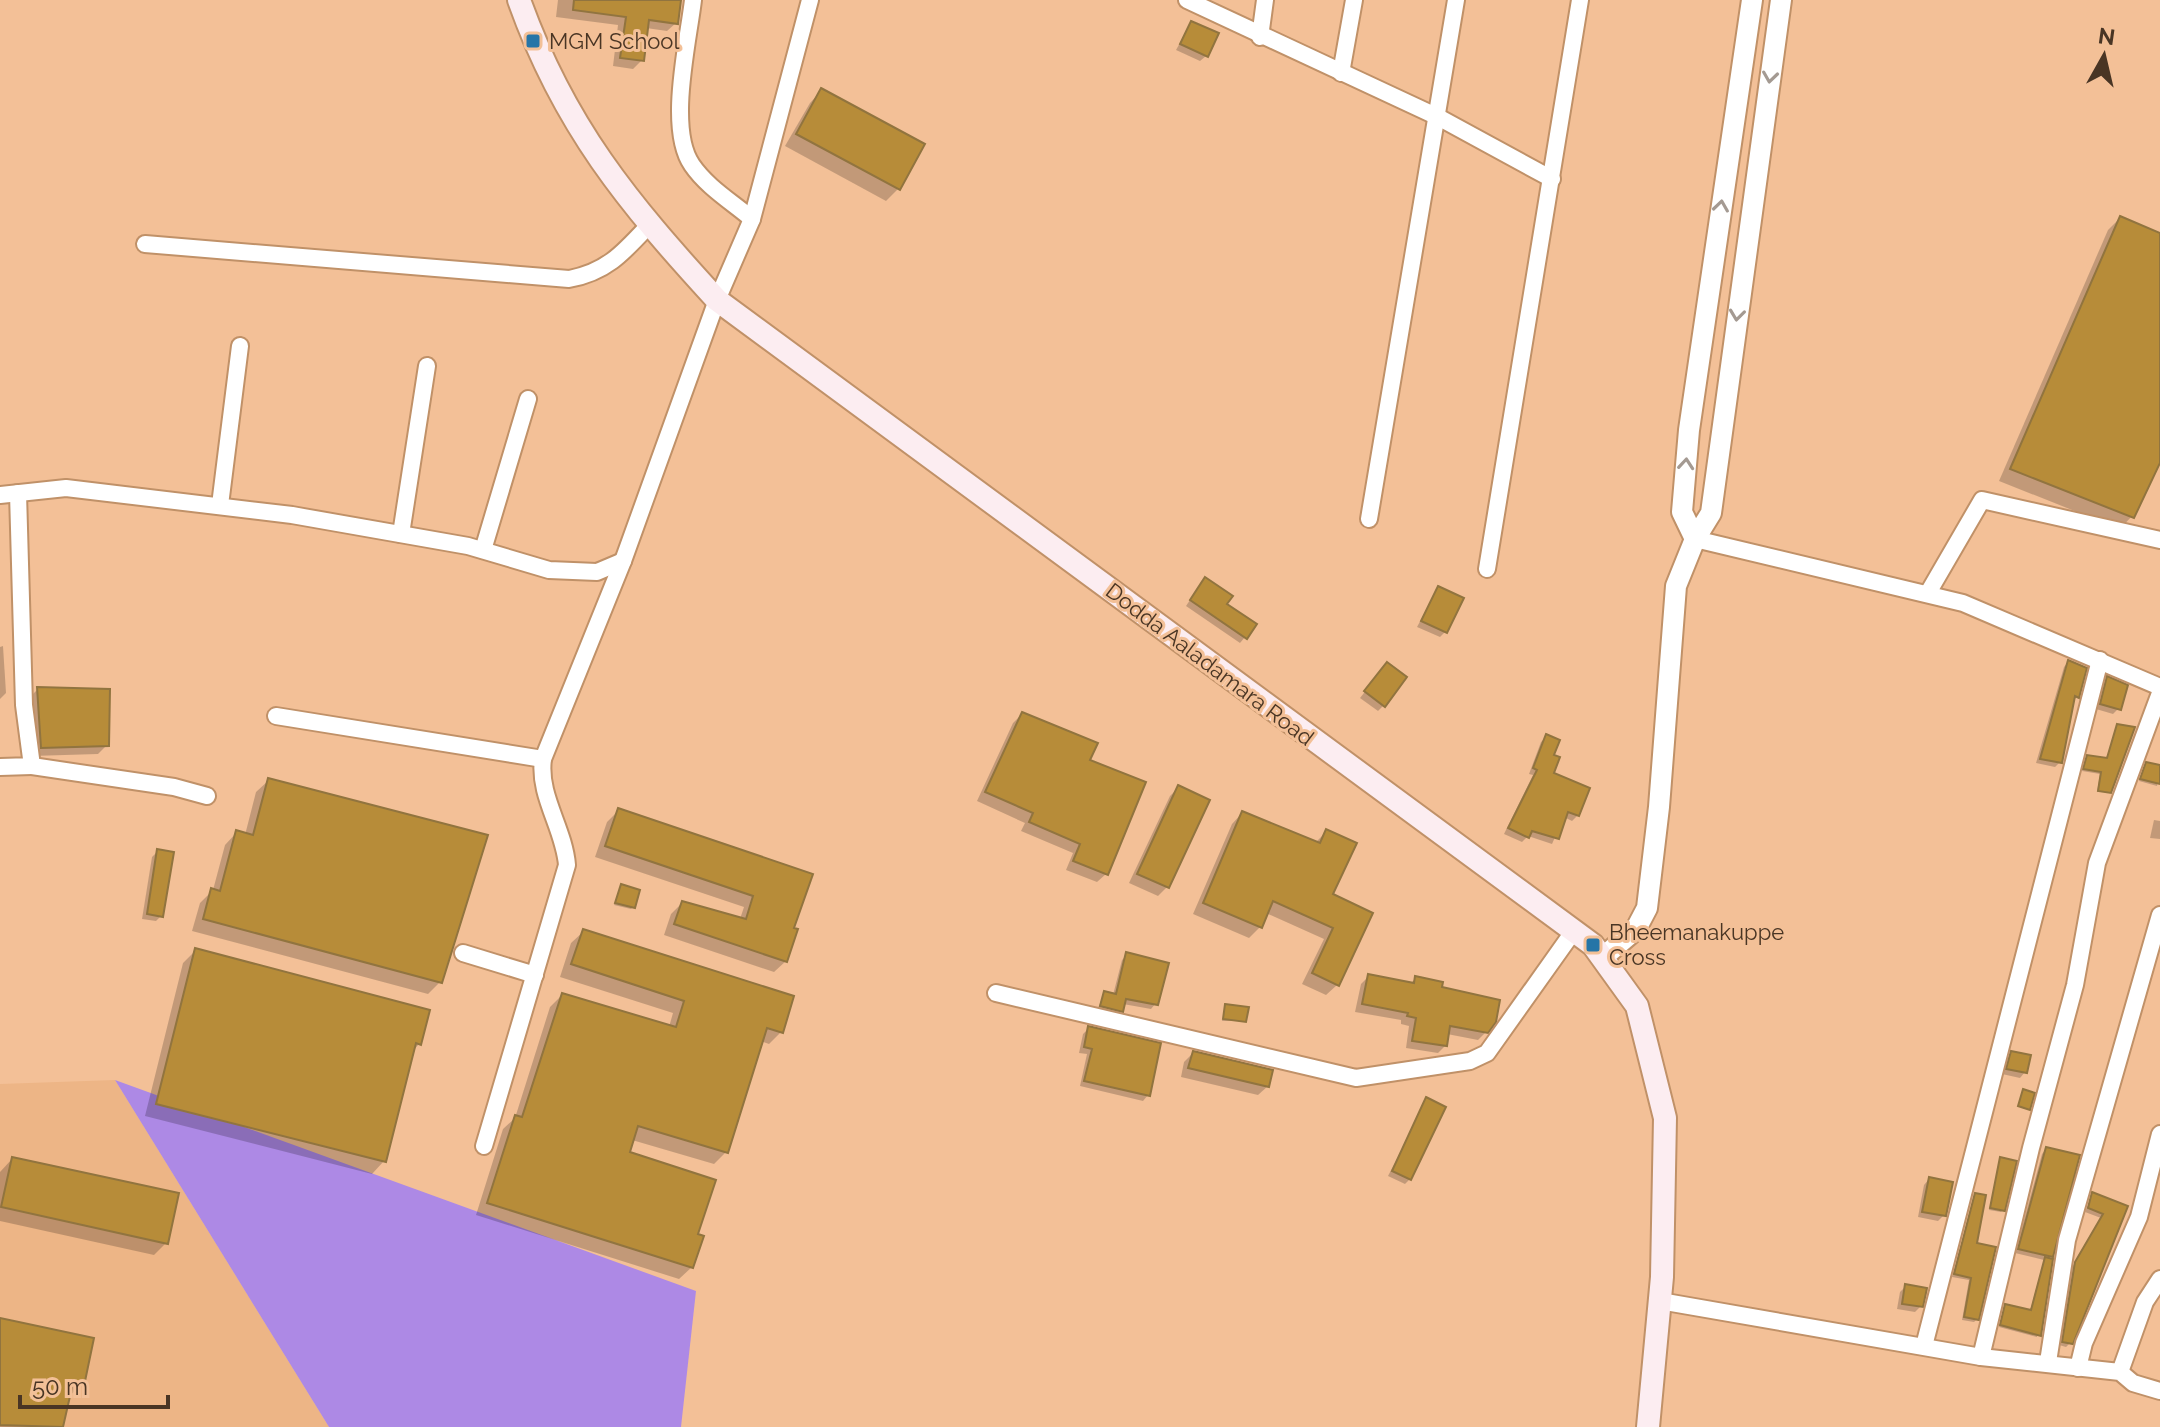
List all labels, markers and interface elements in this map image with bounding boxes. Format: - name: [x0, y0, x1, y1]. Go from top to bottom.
- north arrow: [2064, 16, 2144, 96]
- text: N: [2097, 22, 2117, 50]
- place label: MGM School: [549, 28, 679, 54]
- marker: MGM School: [524, 32, 542, 50]
- one-way arrow: [1762, 70, 1779, 84]
- one-way arrow: [1712, 199, 1729, 213]
- one-way arrow: [1729, 308, 1746, 322]
- one-way arrow: [1677, 457, 1694, 470]
- street label: Dodda Aaladamara Road: [1101, 577, 1319, 751]
- place label: Bheemanakuppe Cross: [1609, 919, 1784, 970]
- marker: Bheemanakuppe Cross: [1584, 936, 1602, 954]
- scale bar: [20, 1359, 168, 1409]
- text: 50 m: [32, 1372, 88, 1401]

